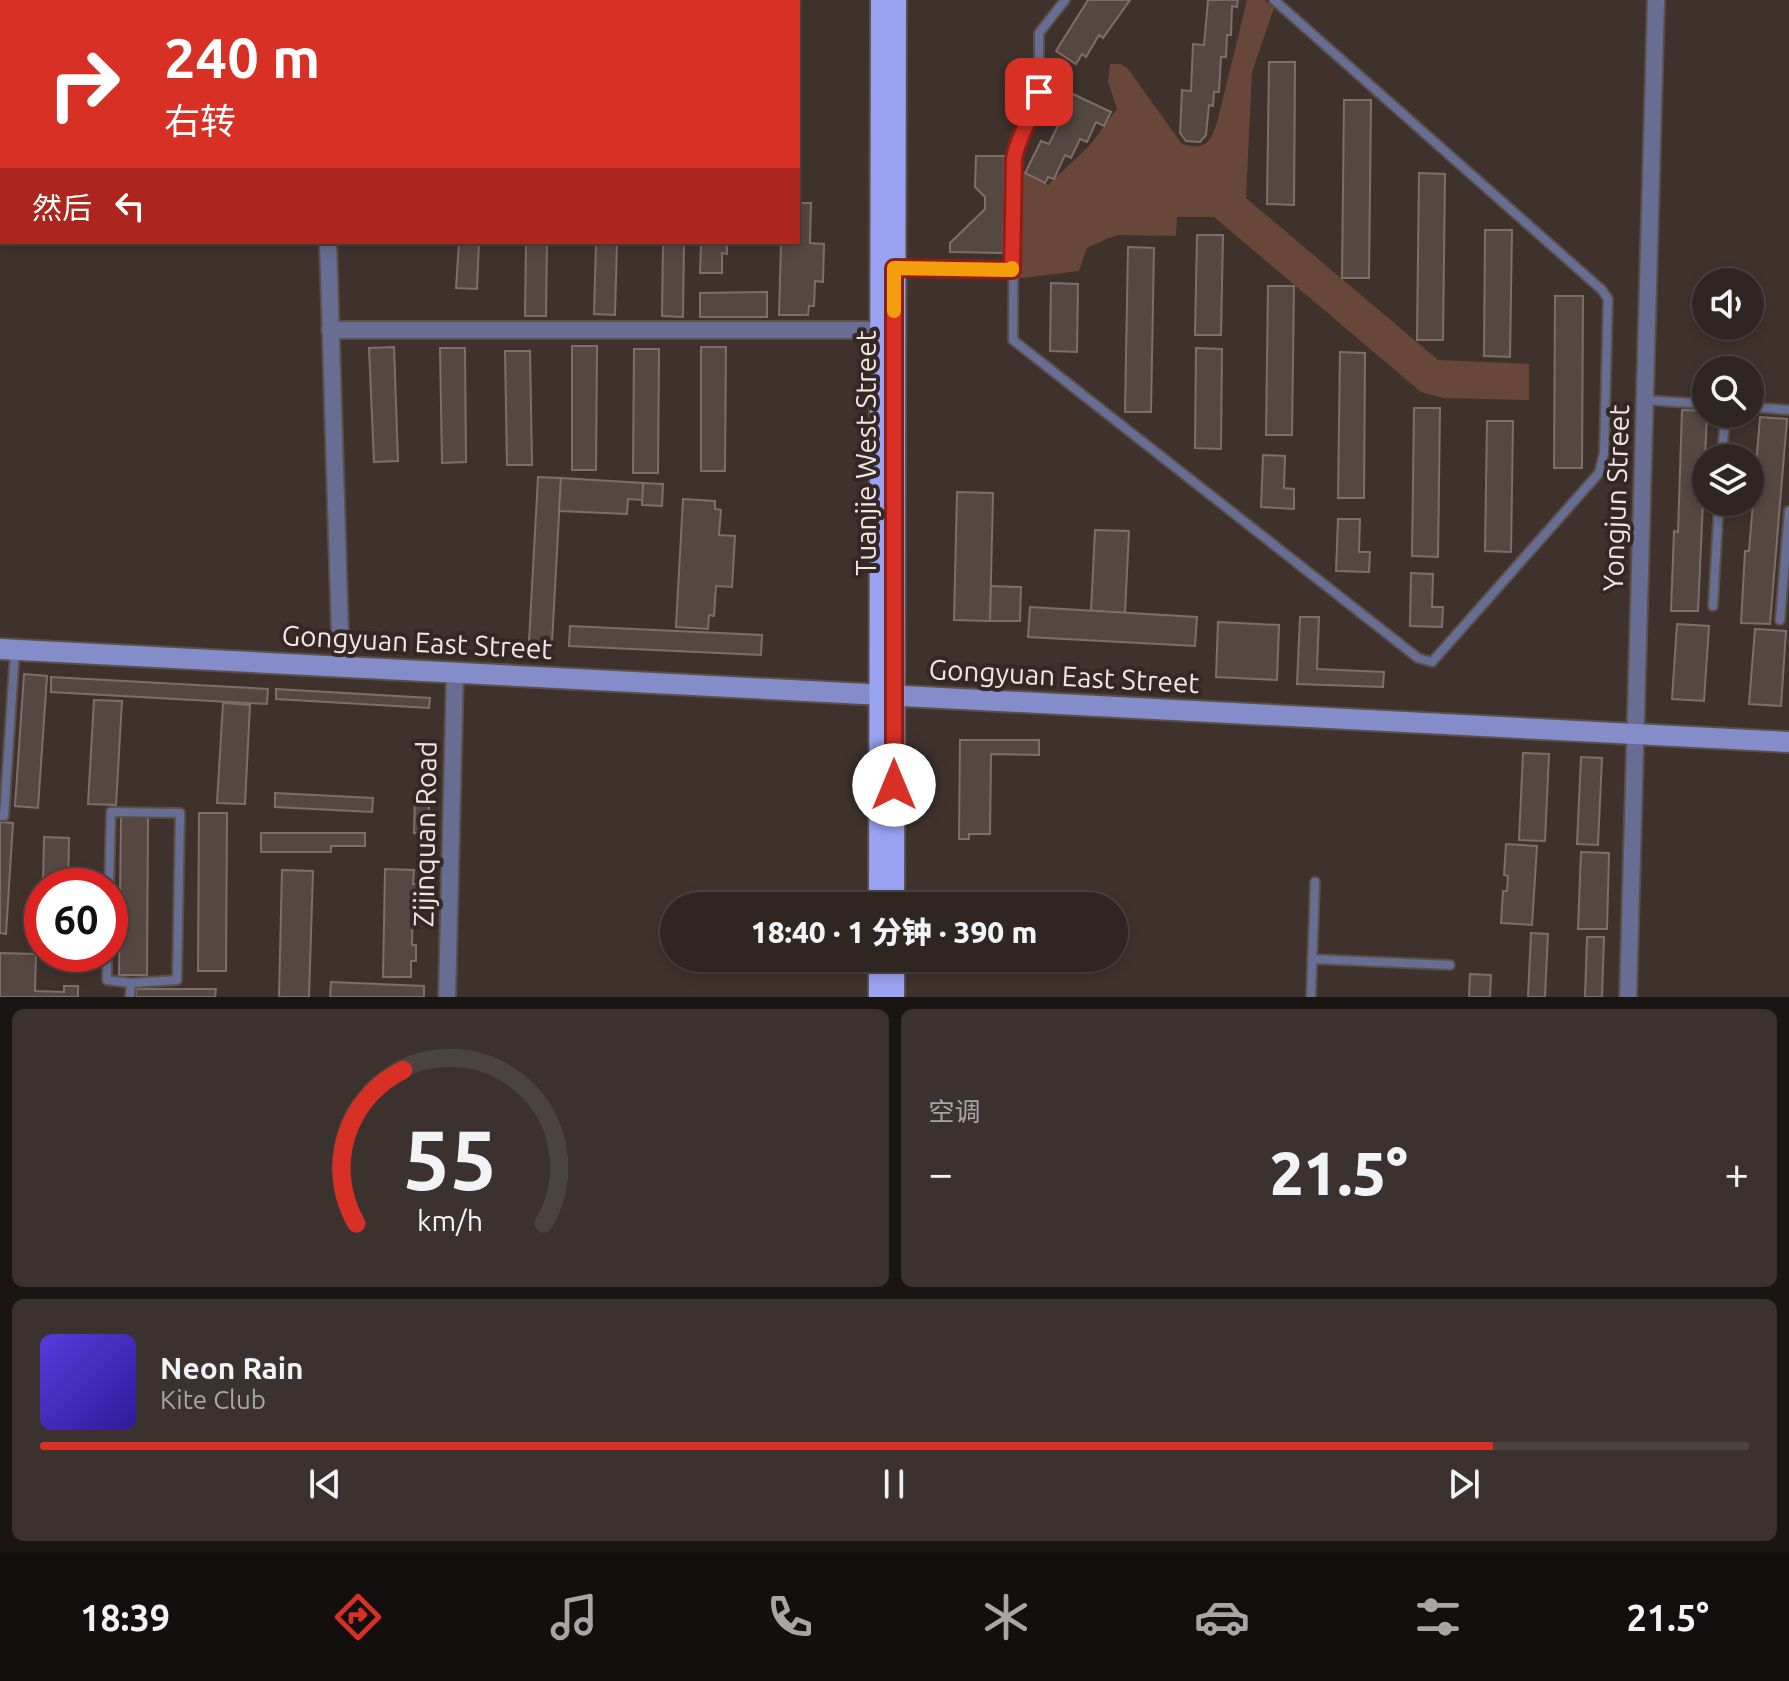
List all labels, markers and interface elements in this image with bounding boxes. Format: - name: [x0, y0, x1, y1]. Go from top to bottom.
- text: 240 m: [164, 26, 320, 89]
- icon: right: [32, 32, 136, 136]
- pin: [1005, 58, 1073, 126]
- icon: arrive: [1017, 70, 1061, 114]
- text: 右转: [164, 100, 236, 141]
- icon: left: [108, 184, 152, 228]
- text: 然后: [32, 191, 92, 225]
- map controls: [1692, 268, 1764, 516]
- button: sound: [1692, 268, 1764, 340]
- street label: Tuanjie West Street: [850, 330, 881, 576]
- button: search: [1692, 356, 1764, 428]
- street label: Yongjun Street: [1597, 404, 1634, 592]
- button: layers: [1692, 444, 1764, 516]
- street label: Gongyuan East Street: [281, 619, 553, 664]
- street label: Gongyuan East Street: [928, 653, 1200, 698]
- street label: Zijinquan Road: [407, 741, 442, 927]
- position arrow: [852, 743, 936, 827]
- speed limit sign: 60: [24, 868, 128, 972]
- text: 18:40 · 1 分钟 · 390 m: [751, 915, 1037, 949]
- text: 空调: [929, 1097, 981, 1126]
- text: 55: [403, 1112, 497, 1206]
- text: 21.5°: [1270, 1139, 1408, 1206]
- text: −: [929, 1148, 953, 1197]
- text: +: [1724, 1148, 1749, 1197]
- text: km/h: [417, 1204, 483, 1236]
- text: Neon Rain: [160, 1351, 304, 1385]
- text: Kite Club: [160, 1385, 266, 1414]
- icon: previous: [303, 1462, 347, 1506]
- icon: pause: [872, 1462, 916, 1506]
- icon: next: [1442, 1462, 1486, 1506]
- icon: directions: [330, 1589, 386, 1645]
- icon: music: [546, 1589, 602, 1645]
- icon: phone: [762, 1589, 818, 1645]
- icon: climate: [978, 1589, 1034, 1645]
- icon: car: [1194, 1589, 1250, 1645]
- icon: filters: [1410, 1589, 1466, 1645]
- text: 18:39: [80, 1597, 170, 1638]
- text: 21.5°: [1626, 1597, 1709, 1638]

